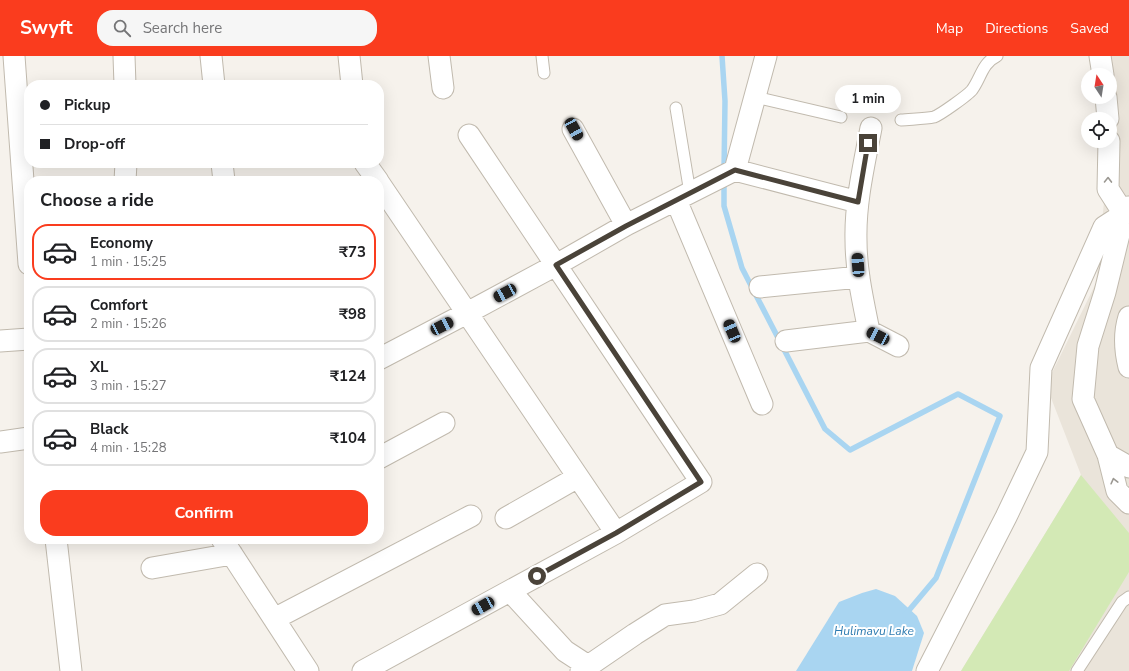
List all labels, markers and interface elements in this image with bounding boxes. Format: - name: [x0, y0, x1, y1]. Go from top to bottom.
- search box: [97, 10, 377, 46]
- text: Swyft: [20, 15, 73, 41]
- icon: search: [111, 17, 133, 39]
- text: Search here: [143, 18, 222, 38]
- text: Map: [936, 19, 963, 38]
- text: Directions: [985, 19, 1048, 38]
- text: Saved: [1070, 19, 1109, 38]
- north arrow: [1081, 68, 1117, 104]
- map controls: [1081, 68, 1117, 148]
- callout: 1 min: [835, 85, 901, 113]
- text: 1 min: [851, 90, 885, 108]
- text: Pickup: [64, 95, 110, 115]
- button: locate: [1081, 112, 1117, 148]
- car: [563, 116, 585, 142]
- text: Drop-off: [64, 134, 125, 154]
- route end: [859, 134, 877, 152]
- one-way arrow: [1104, 177, 1112, 183]
- text: Choose a ride: [40, 188, 154, 212]
- text: Economy: [90, 233, 153, 253]
- icon: car: [42, 234, 78, 270]
- text: ₹73: [339, 242, 366, 262]
- text: 1 min · 15:25: [90, 253, 166, 271]
- car: [851, 253, 865, 277]
- car: [492, 282, 518, 304]
- text: Comfort: [90, 295, 147, 315]
- icon: car: [42, 296, 78, 332]
- text: ₹98: [339, 304, 366, 324]
- text: 2 min · 15:26: [90, 315, 166, 333]
- car: [429, 315, 455, 337]
- car: [722, 318, 742, 344]
- car: [865, 325, 891, 347]
- text: XL: [90, 357, 109, 377]
- icon: car: [42, 358, 78, 394]
- text: ₹124: [330, 366, 366, 386]
- text: 3 min · 15:27: [90, 377, 166, 395]
- text: Black: [90, 419, 128, 439]
- icon: car: [42, 420, 78, 456]
- text: ₹104: [330, 428, 366, 448]
- text: 4 min · 15:28: [90, 439, 166, 457]
- one-way arrow: [1111, 478, 1119, 484]
- button: Confirm: [40, 490, 368, 536]
- route start: [528, 567, 546, 585]
- car: [470, 595, 496, 617]
- water label: Hulimavu Lake: [834, 623, 915, 639]

